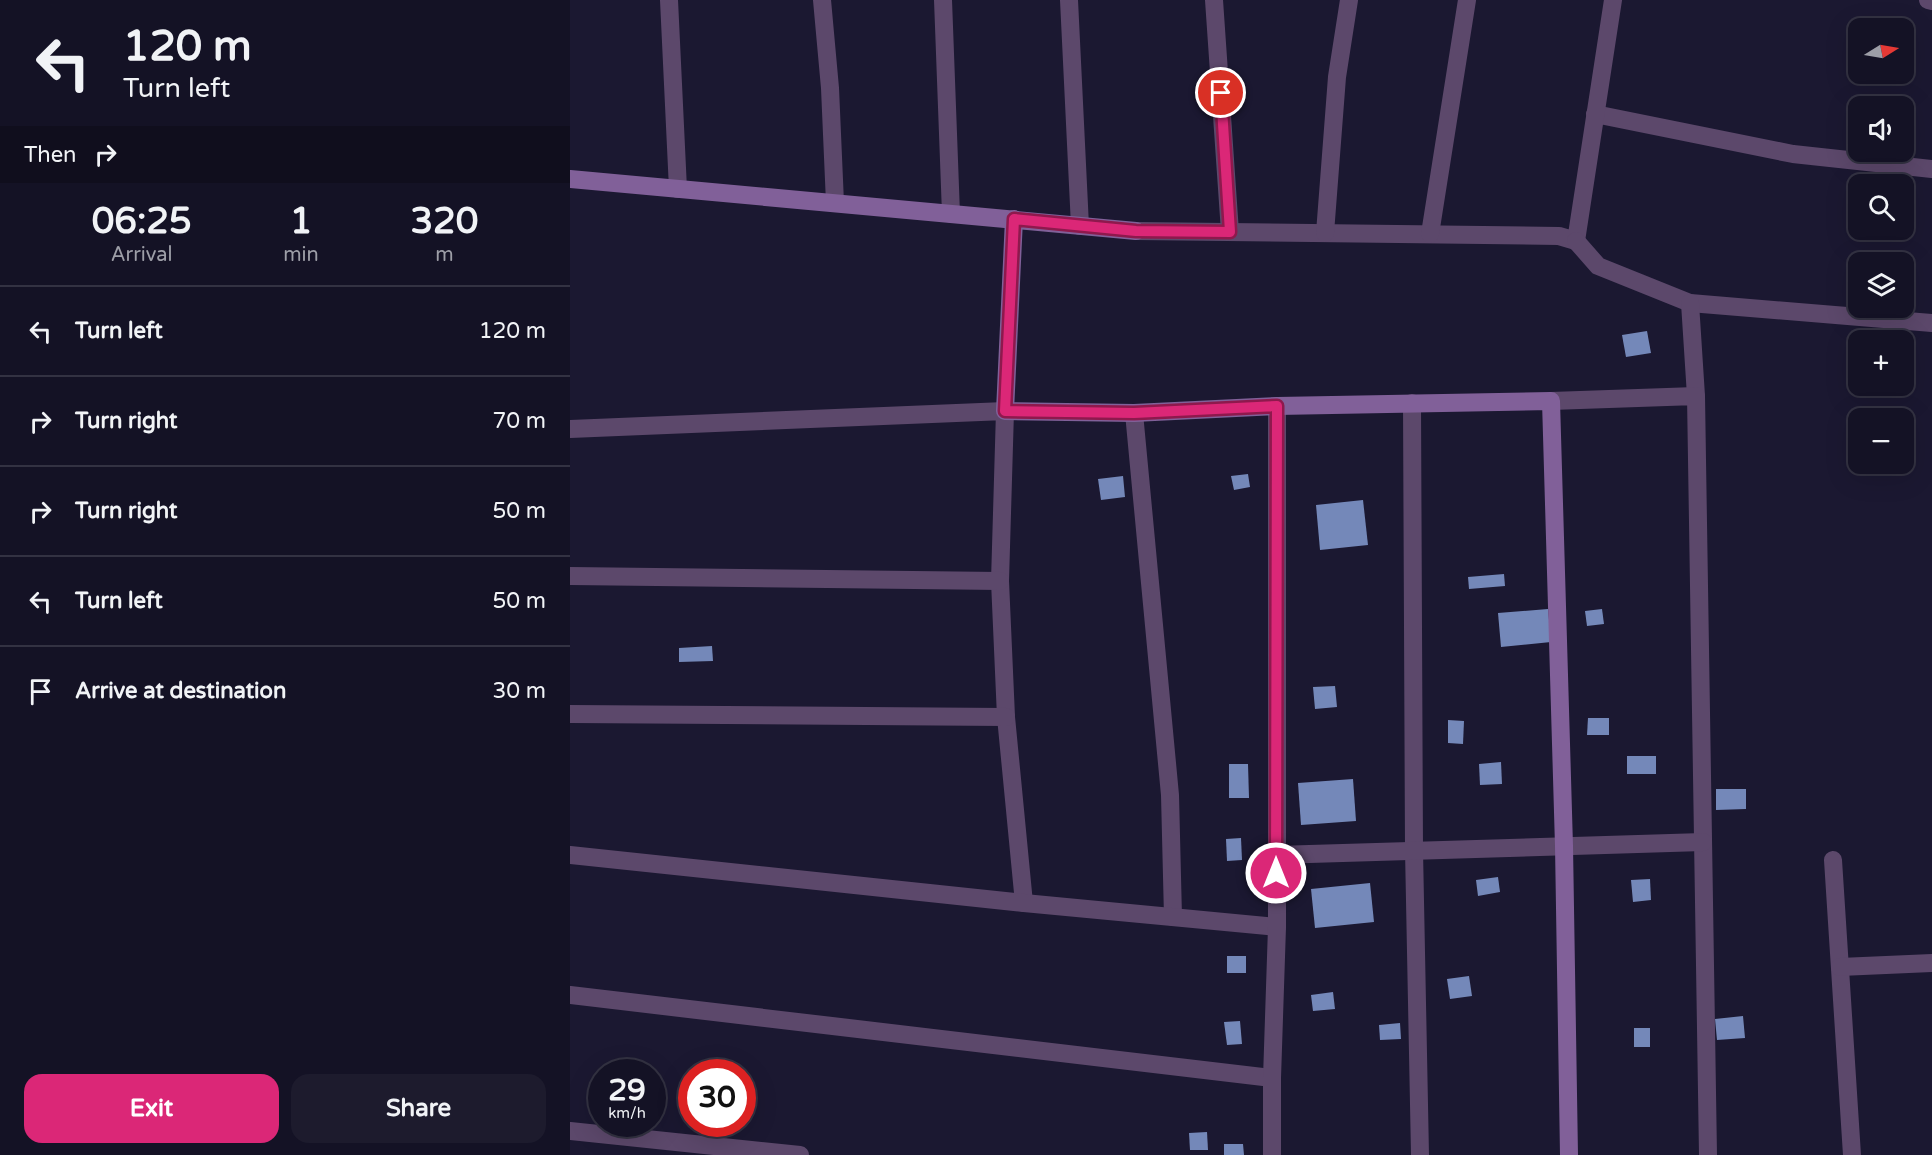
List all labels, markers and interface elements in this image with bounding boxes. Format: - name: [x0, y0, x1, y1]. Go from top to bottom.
- north arrow: [1848, 18, 1914, 84]
- map controls: [1848, 18, 1914, 474]
- text: 120 m: [123, 21, 252, 72]
- icon: left: [24, 24, 102, 102]
- pin: [1195, 67, 1246, 118]
- text: Turn left: [123, 72, 230, 105]
- icon: arrive: [1204, 76, 1237, 109]
- button: sound: [1848, 96, 1914, 162]
- icon: right: [89, 138, 122, 171]
- text: Then: [24, 142, 77, 168]
- button: search: [1848, 174, 1914, 240]
- text: 06:25: [92, 200, 192, 243]
- text: 1: [290, 200, 312, 243]
- text: 320: [410, 200, 478, 243]
- text: Arrival: [111, 243, 173, 267]
- text: min: [283, 243, 319, 267]
- text: m: [435, 243, 454, 267]
- button: layers: [1848, 252, 1914, 318]
- icon: left: [24, 315, 57, 348]
- text: Turn left: [75, 318, 163, 344]
- text: 120 m: [479, 318, 546, 344]
- button: +: [1848, 330, 1914, 396]
- icon: right: [24, 405, 57, 438]
- text: Turn right: [75, 408, 177, 434]
- text: 70 m: [492, 408, 546, 434]
- button: −: [1848, 408, 1914, 474]
- icon: right: [24, 495, 57, 528]
- text: Turn right: [75, 498, 177, 524]
- text: 50 m: [492, 498, 546, 524]
- icon: left: [24, 585, 57, 618]
- text: Turn left: [75, 588, 163, 614]
- text: 50 m: [492, 588, 546, 614]
- icon: arrive: [24, 675, 57, 708]
- text: Arrive at destination: [75, 678, 286, 704]
- text: 30 m: [492, 678, 546, 704]
- position arrow: [1244, 841, 1308, 905]
- speed limit sign: 30: [678, 1059, 756, 1137]
- text: 29: [608, 1072, 646, 1109]
- button: Exit: [24, 1074, 279, 1143]
- button: Share: [291, 1074, 546, 1143]
- text: km/h: [608, 1104, 646, 1122]

